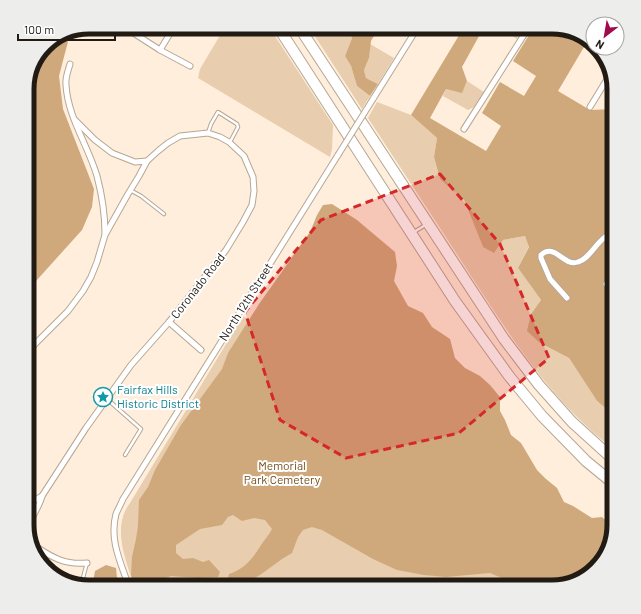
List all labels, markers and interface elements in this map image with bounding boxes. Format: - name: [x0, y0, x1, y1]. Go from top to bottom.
- scale bar: [18, 16, 115, 42]
- north arrow: [585, 16, 625, 56]
- text: 100 m: [24, 22, 54, 36]
- text: N: [593, 38, 606, 52]
- street label: Coronado Road: [167, 250, 227, 321]
- street label: North 12th Street: [216, 260, 275, 343]
- place label: Fairfax Hills Historic District: [117, 382, 199, 410]
- place icon: Fairfax Hills Historic District: [92, 386, 114, 408]
- park label: Memorial Park Cemetery: [244, 458, 321, 486]

